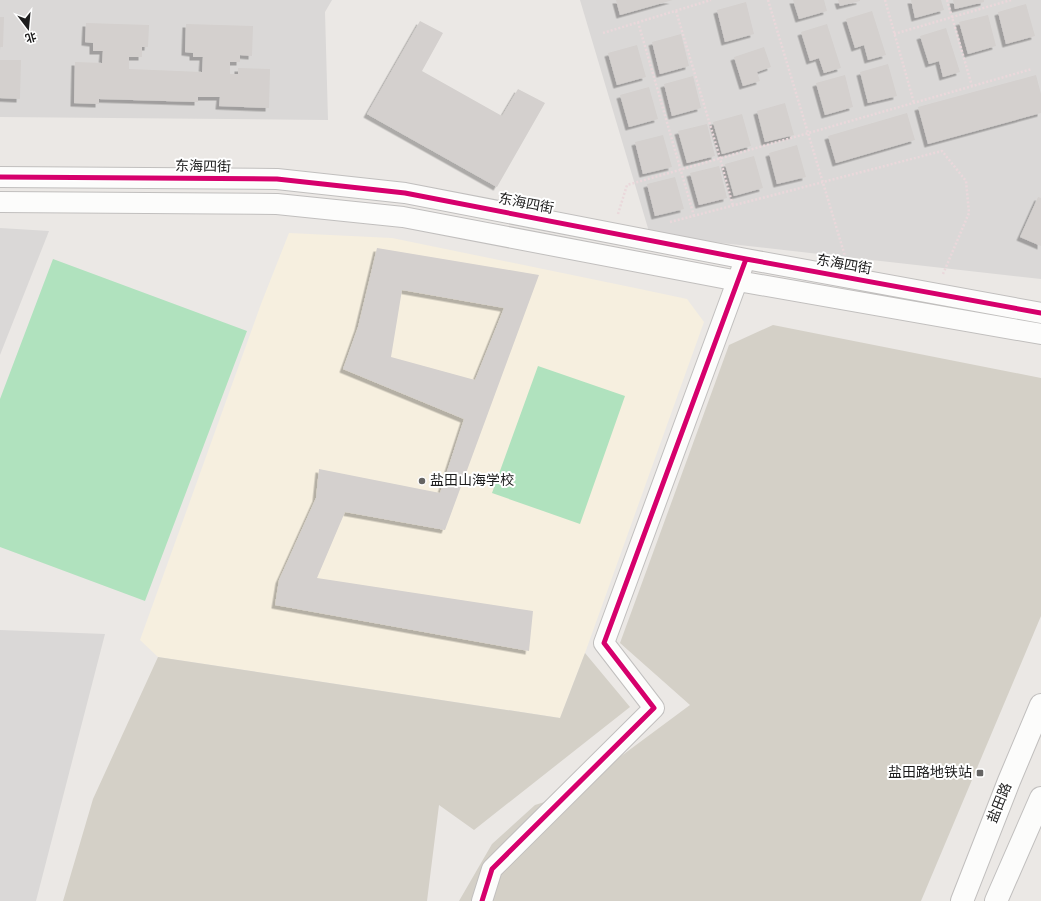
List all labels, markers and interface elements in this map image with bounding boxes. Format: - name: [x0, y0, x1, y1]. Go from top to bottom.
- north arrow: [8, 8, 48, 48]
- text: 北: [24, 30, 37, 44]
- street label: 东海四街: [175, 159, 231, 174]
- street label: 东海四街: [497, 191, 555, 216]
- street label: 东海四街: [815, 252, 873, 277]
- place label: 盐田山海学校: [430, 472, 514, 488]
- marker: 盐田山海学校: [417, 476, 427, 486]
- place label: 盐田路地铁站: [888, 764, 972, 780]
- marker: 盐田路地铁站: [975, 768, 985, 778]
- street label: 盐田路: [984, 780, 1014, 825]

